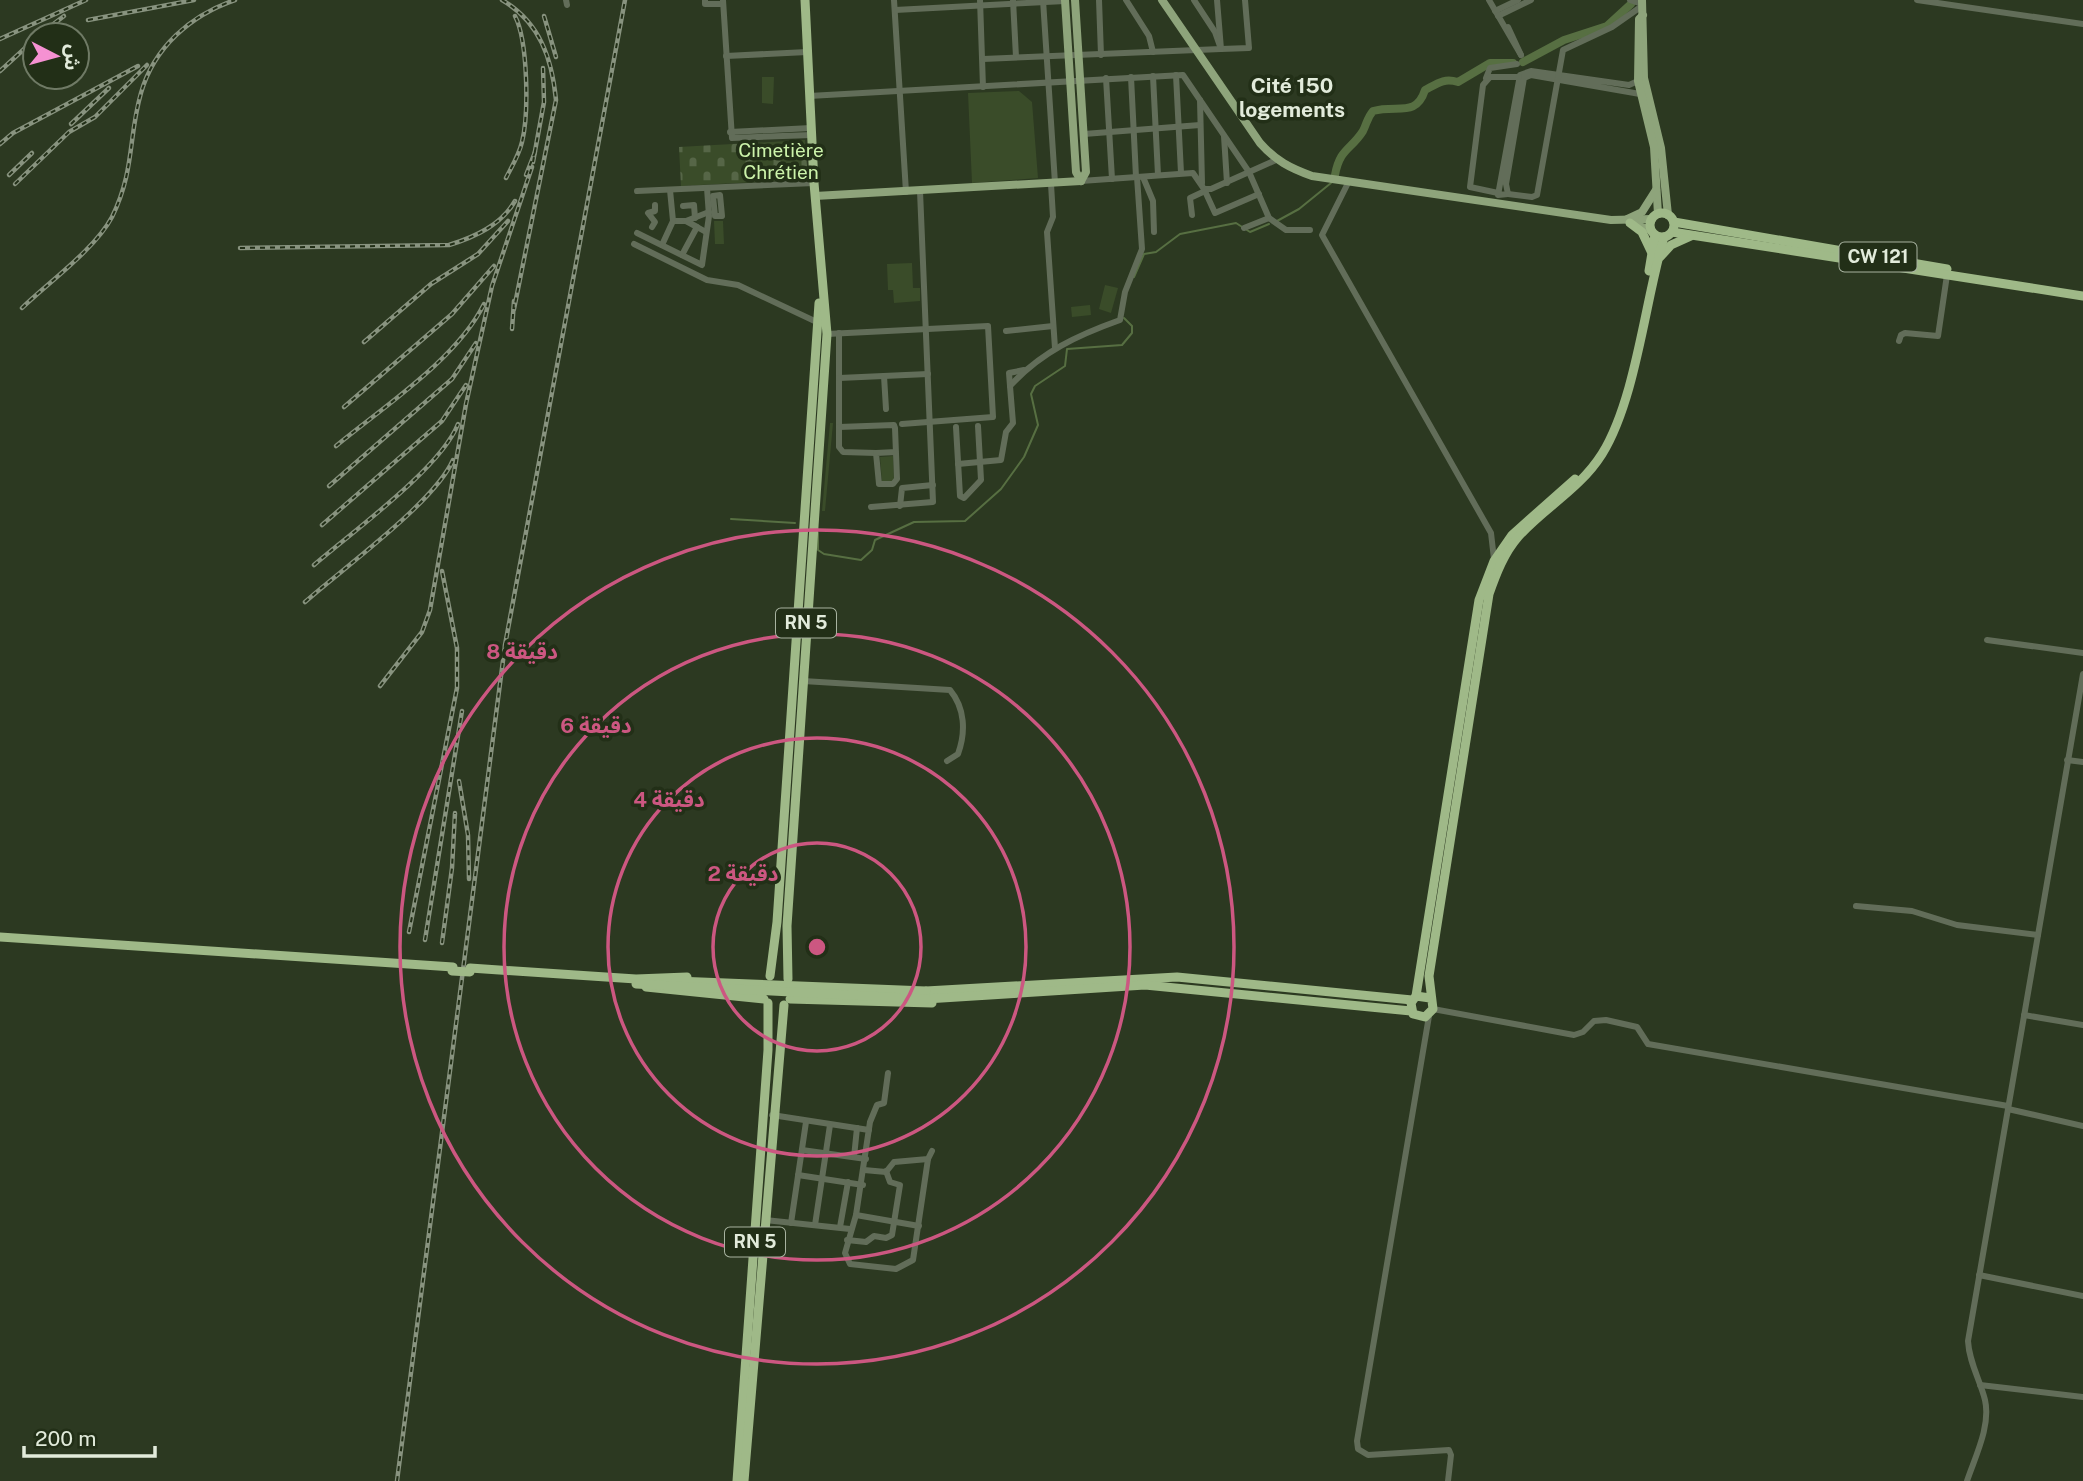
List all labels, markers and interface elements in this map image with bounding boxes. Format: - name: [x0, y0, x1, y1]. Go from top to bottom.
- north arrow: [21, 21, 91, 91]
- text: ش: [61, 44, 85, 72]
- district label: Cité 150 logements: [1239, 73, 1345, 122]
- park label: Cimetière Chrétien: [738, 139, 824, 183]
- road number: CW 121: [1840, 243, 1916, 272]
- road number: RN 5: [776, 608, 836, 638]
- text: 8 دقيقة: [486, 639, 558, 664]
- text: 6 دقيقة: [560, 713, 632, 738]
- text: 4 دقيقة: [633, 787, 705, 812]
- text: 2 دقيقة: [708, 861, 779, 886]
- centre of rings: [805, 935, 829, 959]
- road number: RN 5: [725, 1227, 785, 1256]
- scale bar: [24, 1414, 156, 1458]
- text: 200 m: [35, 1426, 96, 1451]

